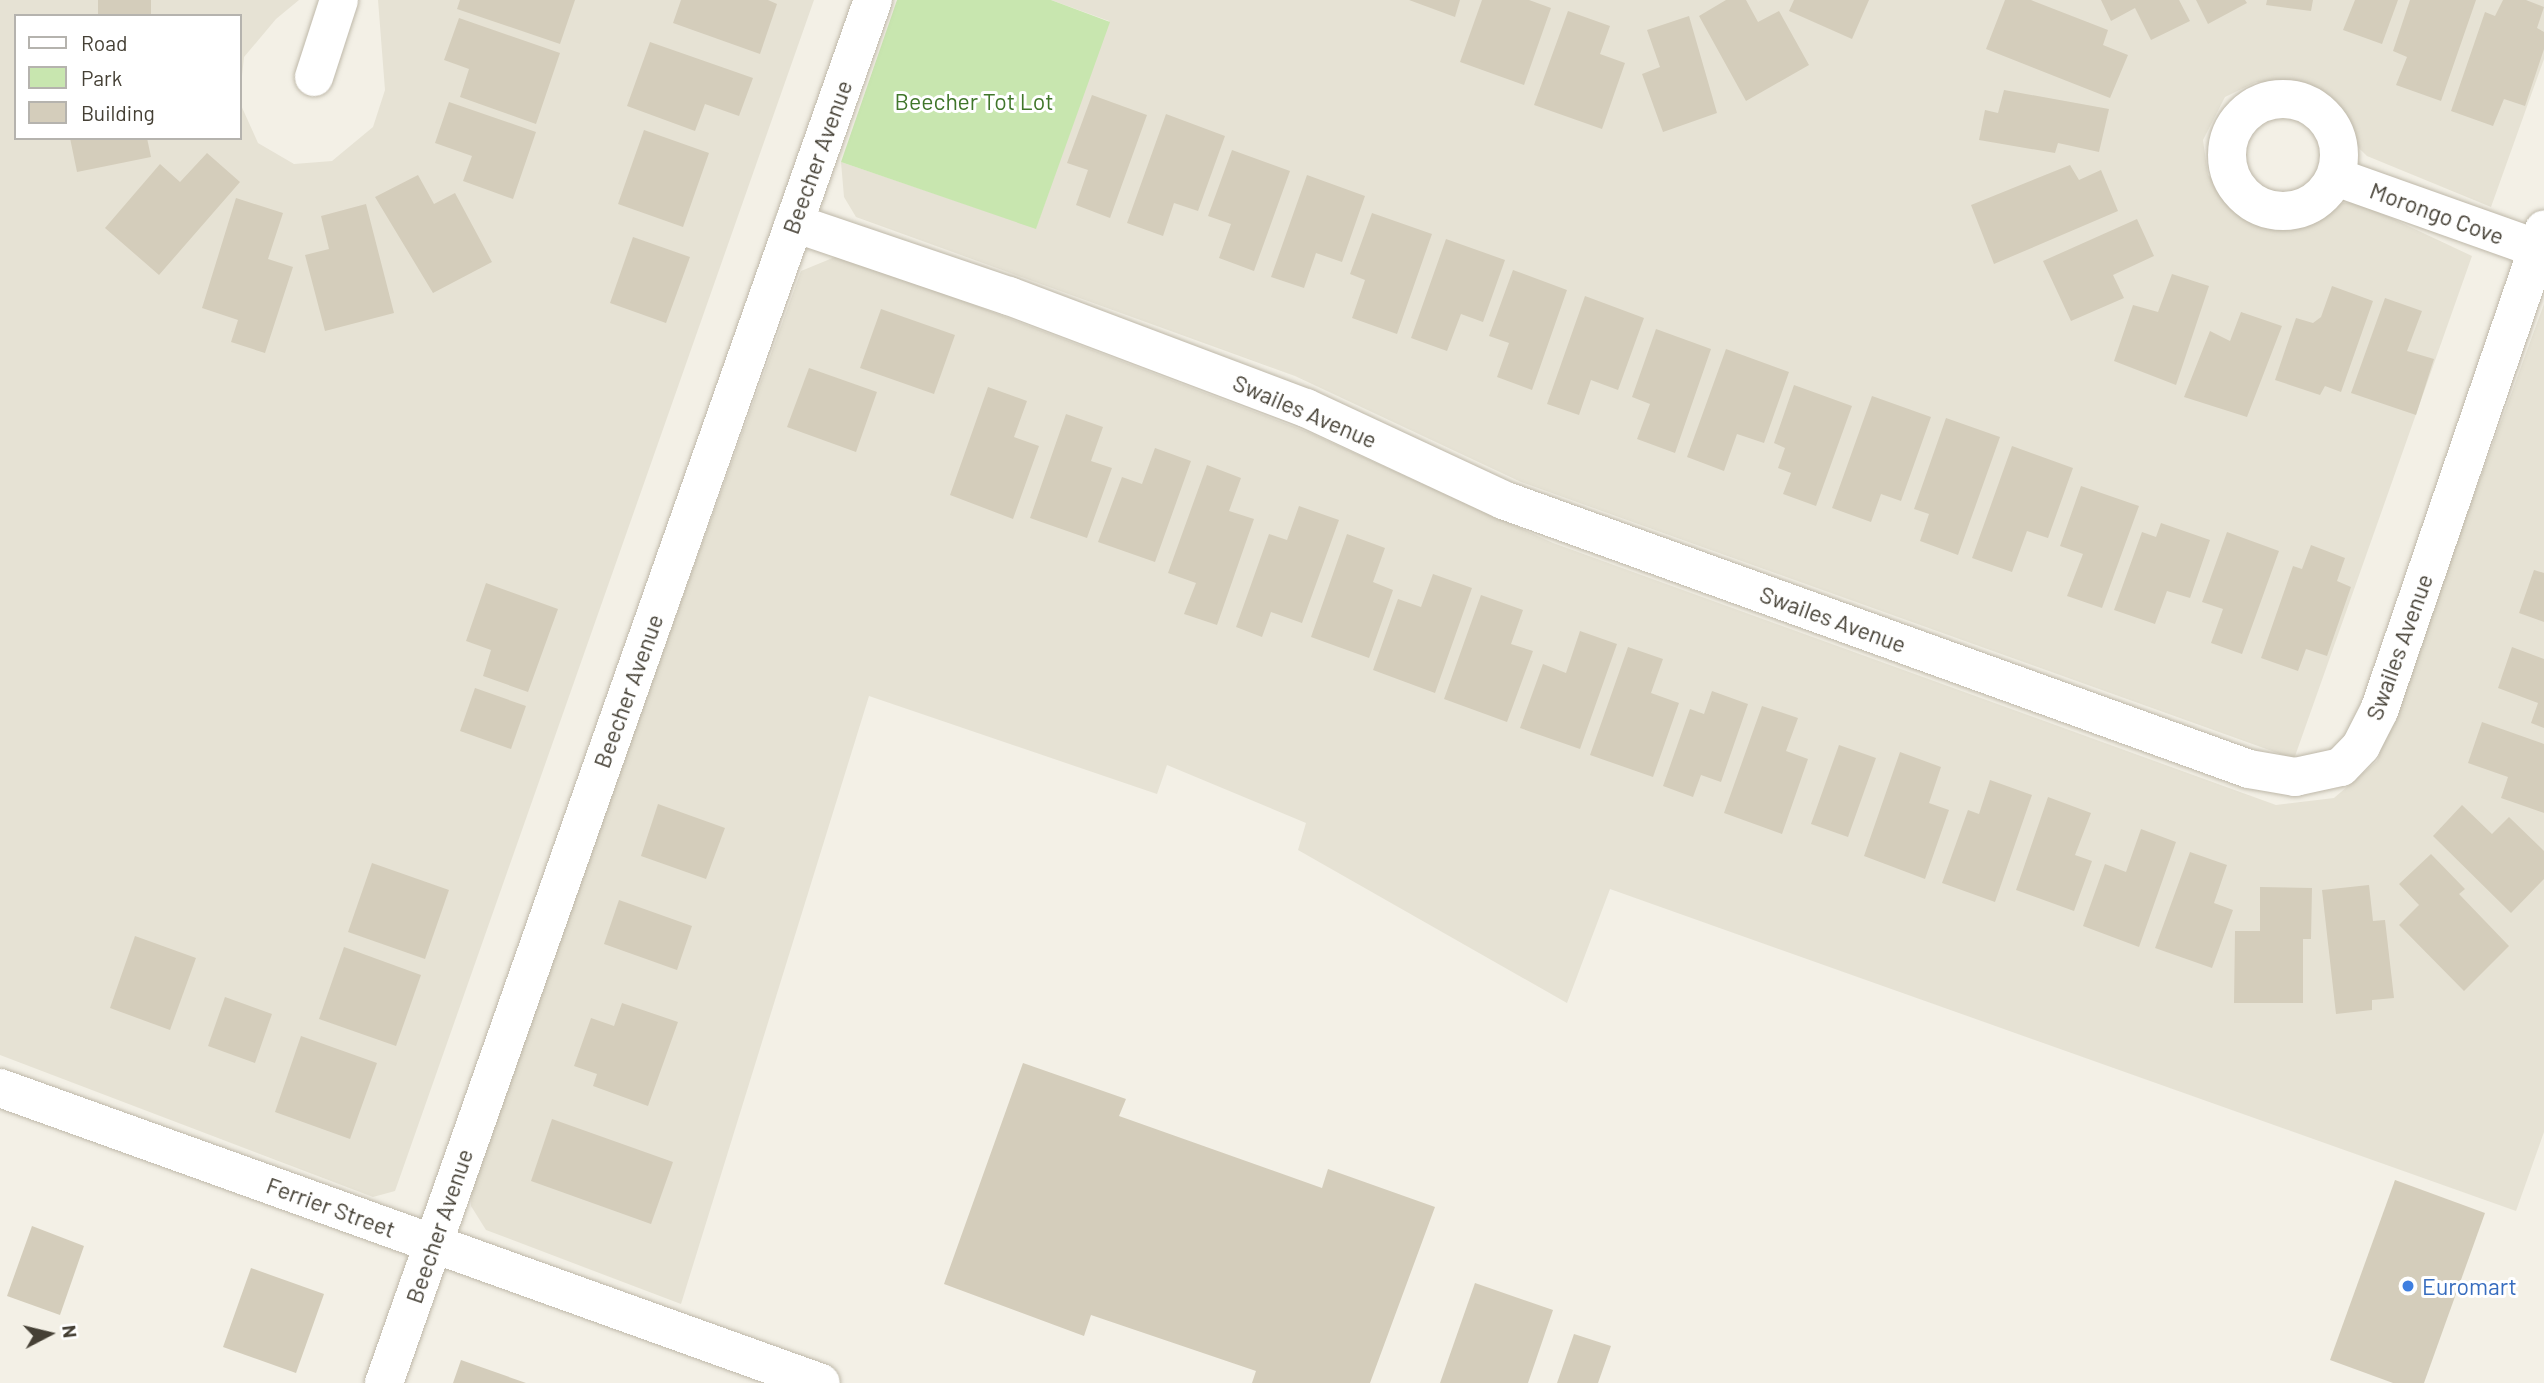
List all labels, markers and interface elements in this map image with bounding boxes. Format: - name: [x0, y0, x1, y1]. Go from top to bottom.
- legend: [14, 14, 242, 140]
- text: Road: [81, 30, 127, 55]
- text: Park: [81, 65, 122, 90]
- street label: Beecher Avenue: [776, 76, 858, 238]
- park label: Beecher Tot Lot: [894, 87, 1054, 115]
- text: Building: [81, 100, 155, 125]
- street label: Morongo Cove: [2366, 176, 2508, 250]
- street label: Swailes Avenue: [1229, 368, 1381, 454]
- street label: Swailes Avenue: [2360, 570, 2438, 724]
- street label: Swailes Avenue: [1756, 580, 1910, 658]
- street label: Beecher Avenue: [587, 610, 669, 772]
- street label: Beecher Avenue: [400, 1145, 478, 1307]
- street label: Ferrier Street: [263, 1171, 399, 1243]
- place label: Euromart: [2422, 1272, 2517, 1300]
- marker: Euromart: [2400, 1278, 2416, 1294]
- north arrow: [14, 1299, 84, 1369]
- text: N: [58, 1324, 83, 1339]

